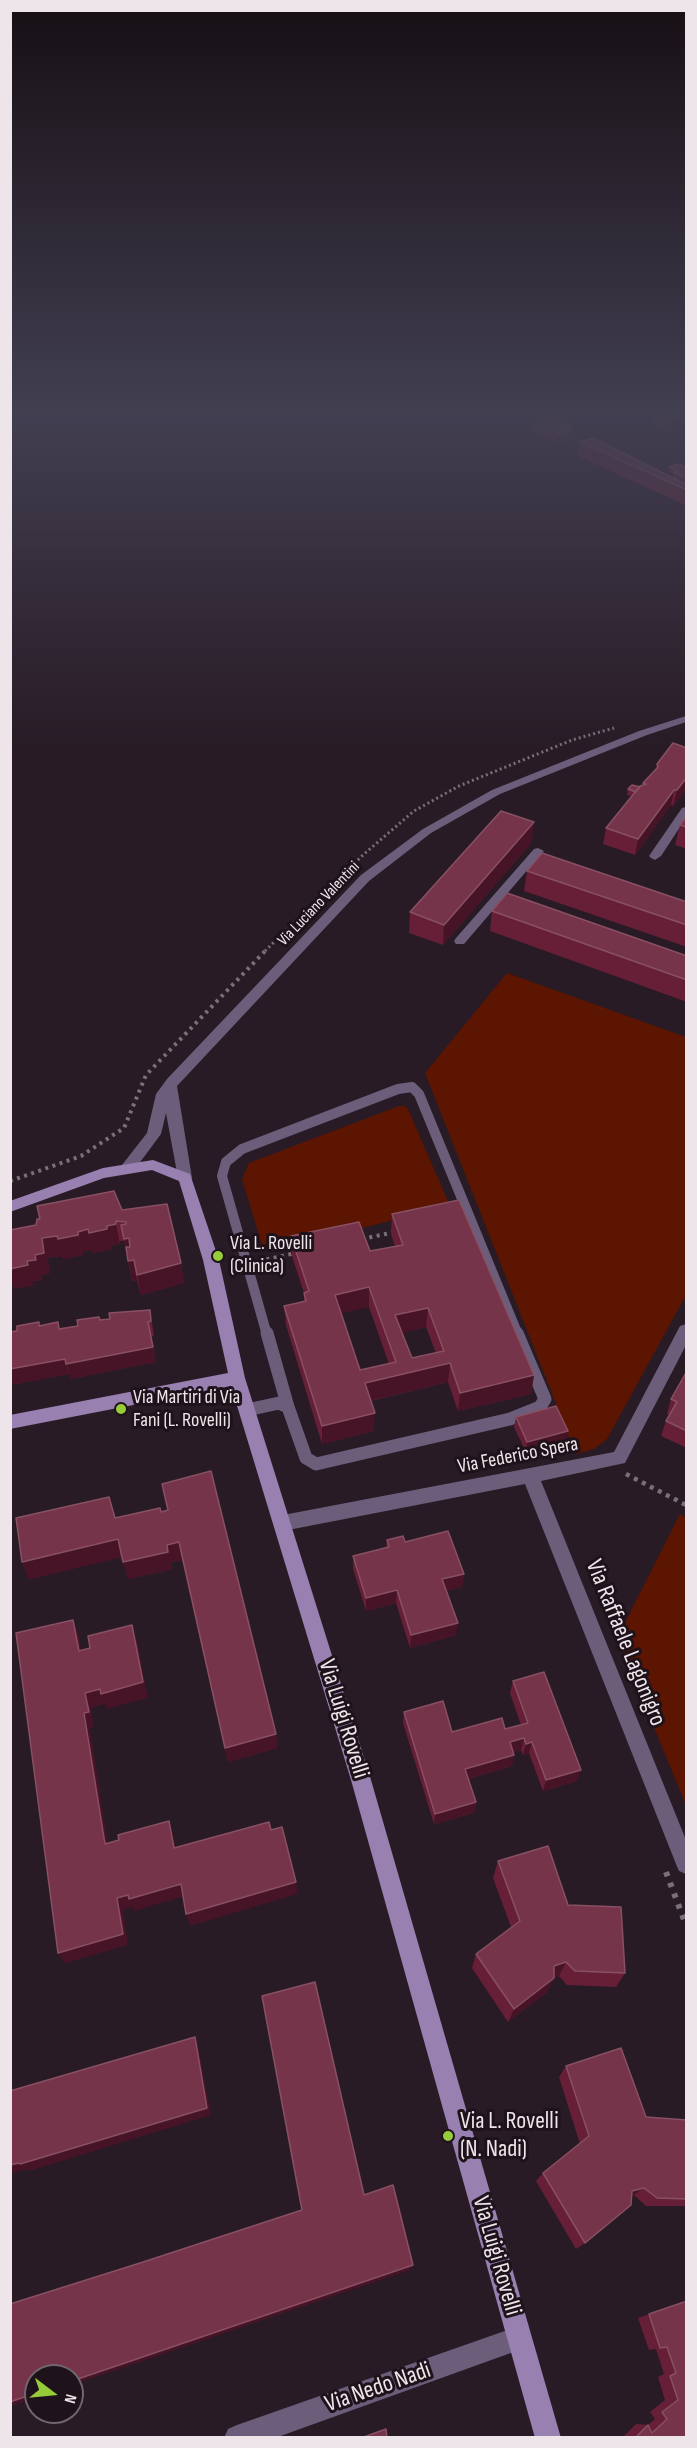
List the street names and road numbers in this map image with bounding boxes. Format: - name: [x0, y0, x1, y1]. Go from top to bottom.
- street label: Via Luciano Valentini: [274, 858, 364, 950]
- street label: Via Federico Spera: [456, 1433, 580, 1479]
- street label: Via Raffaele Lagonigro: [578, 1556, 672, 1730]
- street label: Via Luigi Rovelli: [311, 1656, 375, 1782]
- street label: Via Luigi Rovelli: [465, 2193, 527, 2319]
- street label: Via Nedo Nadi: [321, 2356, 435, 2420]

